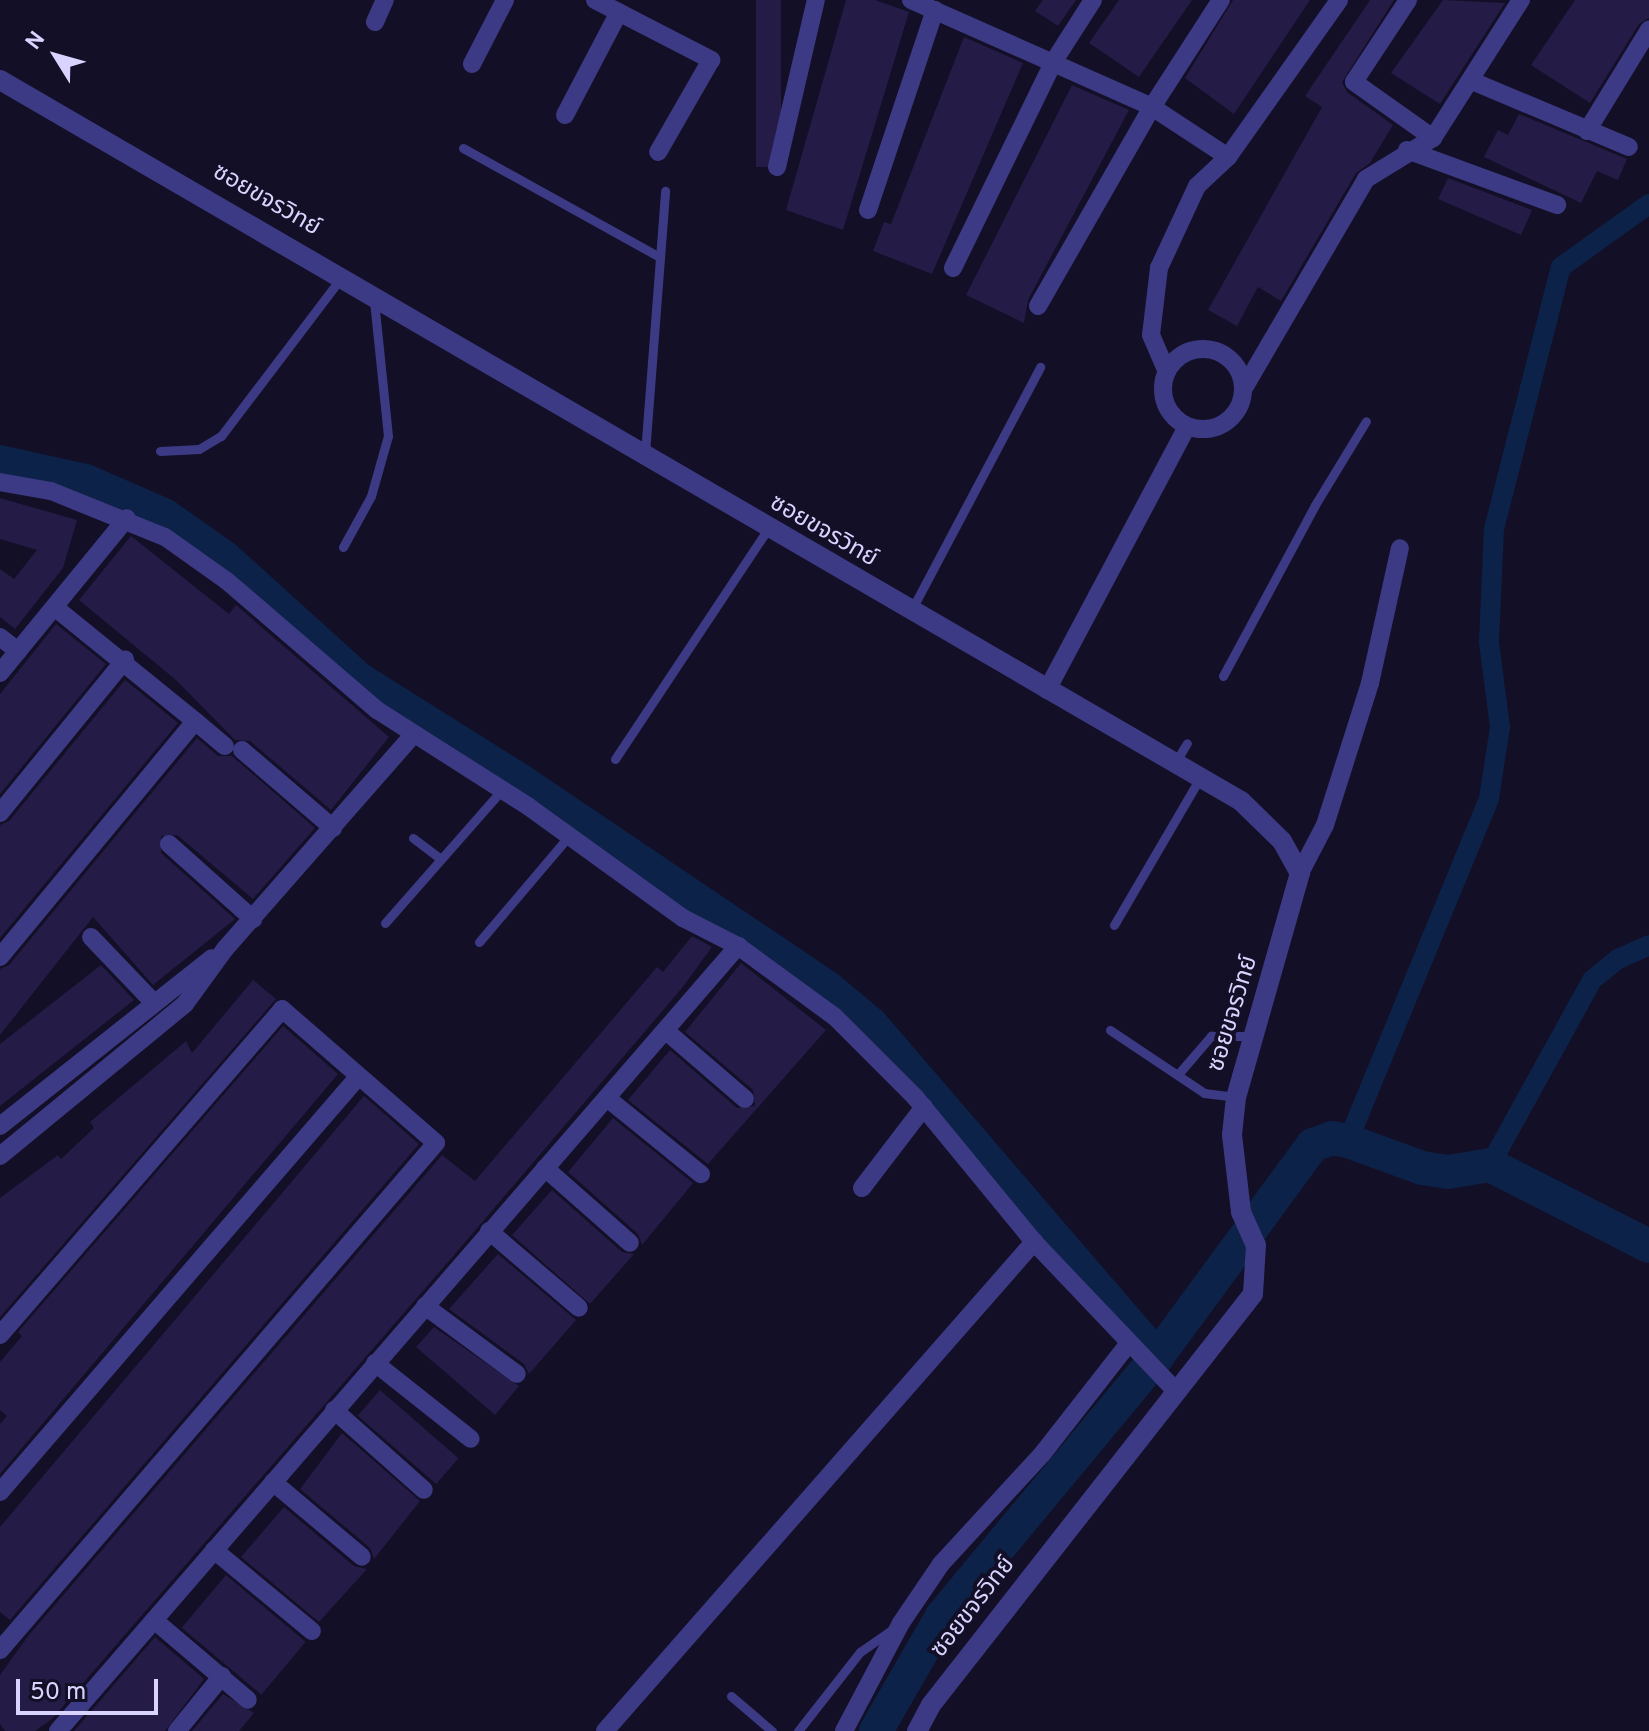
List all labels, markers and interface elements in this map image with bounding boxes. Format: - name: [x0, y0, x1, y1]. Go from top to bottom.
- north arrow: [16, 16, 96, 96]
- text: N: [21, 27, 52, 56]
- street label: ซอยขจรวิทย์: [207, 159, 325, 243]
- street label: ซอยขจรวิทย์: [764, 490, 882, 574]
- street label: ซอยขจรวิทย์: [1203, 953, 1265, 1075]
- street label: ซอยขจรวิทย์: [926, 1552, 1022, 1664]
- scale bar: [20, 1663, 162, 1713]
- text: 50 m: [30, 1678, 86, 1708]

